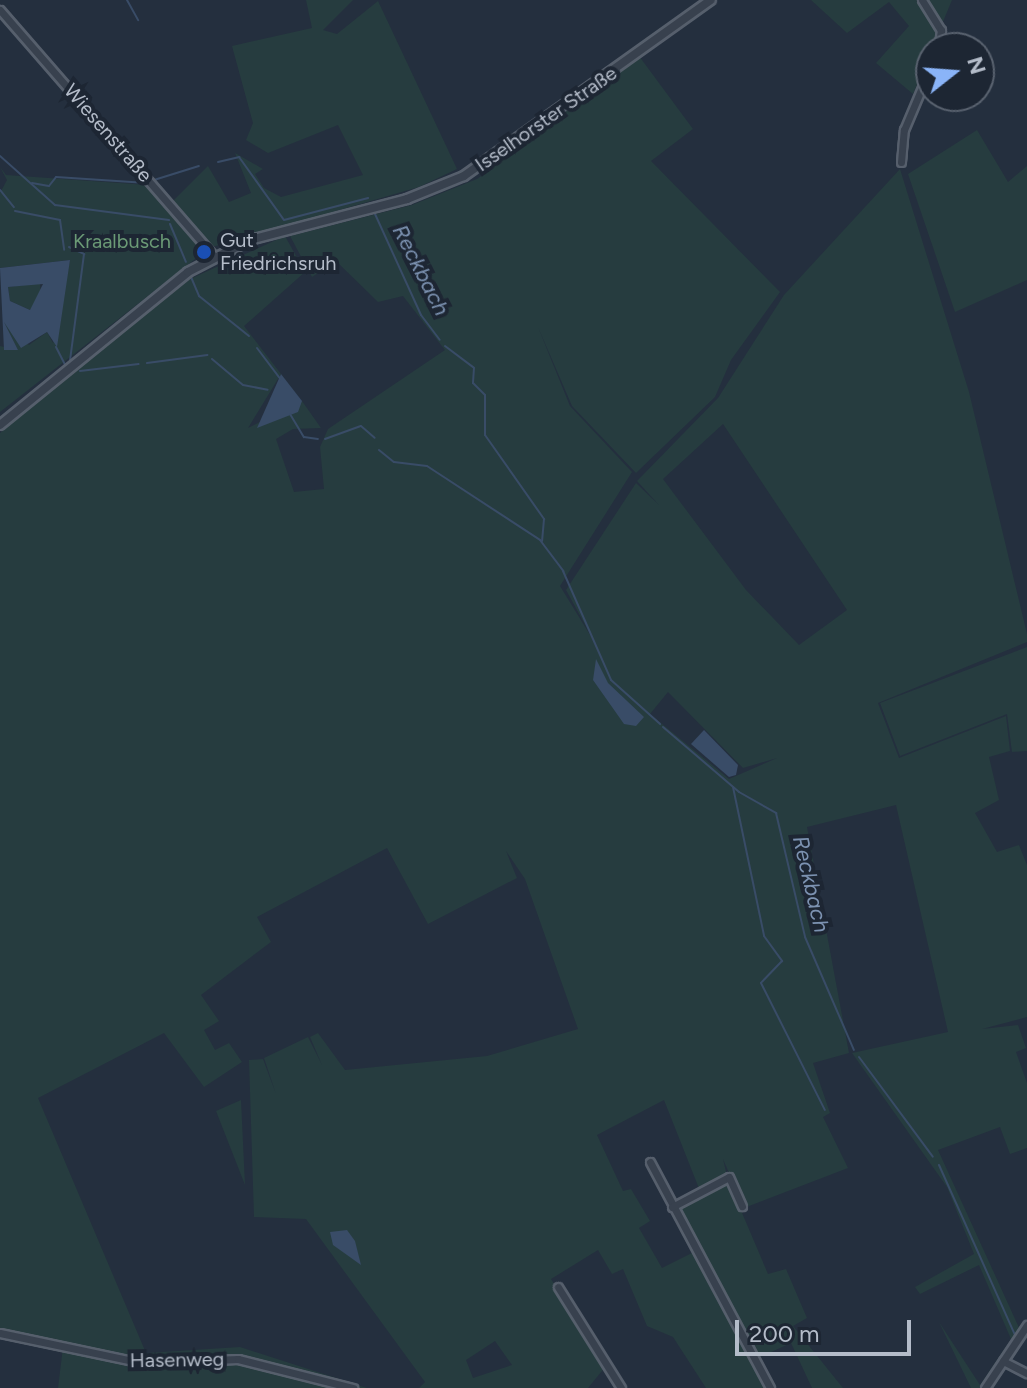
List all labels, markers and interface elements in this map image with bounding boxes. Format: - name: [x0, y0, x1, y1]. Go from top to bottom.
- north arrow: [915, 32, 995, 112]
- text: N: [961, 53, 992, 77]
- street label: Isselhorster Straße: [471, 61, 621, 177]
- street label: Wiesenstraße: [59, 79, 157, 187]
- water label: Reckbach: [387, 220, 455, 320]
- place label: Gut Friedrichsruh: [220, 228, 336, 275]
- park label: Kraalbusch: [73, 229, 171, 253]
- marker: Gut Friedrichsruh: [195, 243, 213, 261]
- water label: Reckbach: [787, 833, 835, 935]
- scale bar: [739, 1304, 915, 1354]
- text: 200 m: [749, 1319, 820, 1348]
- street label: Hasenweg: [130, 1347, 224, 1373]

